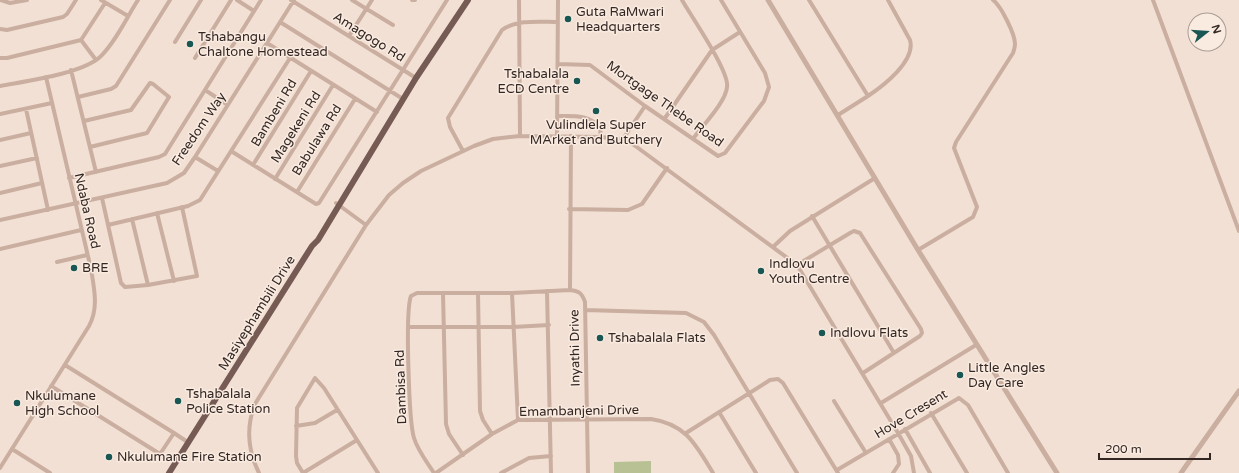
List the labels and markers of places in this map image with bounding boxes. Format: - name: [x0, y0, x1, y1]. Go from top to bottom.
- place label: Guta RaMwari Headquarters: [576, 4, 664, 35]
- marker: Guta RaMwari Headquarters: [563, 14, 573, 24]
- place label: Tshabangu Chaltone Homestead: [198, 29, 328, 60]
- marker: Tshabangu Chaltone Homestead: [185, 39, 195, 49]
- place label: Tshabalala ECD Centre: [498, 66, 569, 97]
- marker: Tshabalala ECD Centre: [572, 76, 582, 86]
- marker: Vulindlela Super MArket and Butchery: [591, 106, 601, 116]
- place label: Vulindlela Super MArket and Butchery: [530, 117, 662, 148]
- place label: Indlovu Youth Centre: [769, 256, 849, 287]
- place label: BRE: [82, 260, 109, 276]
- marker: BRE: [69, 263, 79, 273]
- marker: Indlovu Youth Centre: [756, 266, 766, 276]
- place label: Indlovu Flats: [830, 325, 908, 341]
- marker: Indlovu Flats: [817, 328, 827, 338]
- place label: Tshabalala Flats: [608, 330, 706, 346]
- marker: Tshabalala Flats: [595, 333, 605, 343]
- place label: Little Angles Day Care: [968, 360, 1045, 391]
- marker: Little Angles Day Care: [955, 370, 965, 380]
- place label: Tshabalala Police Station: [186, 386, 270, 417]
- place label: Nkulumane High School: [25, 388, 99, 419]
- marker: Tshabalala Police Station: [173, 396, 183, 406]
- marker: Nkulumane High School: [12, 398, 22, 408]
- place label: Nkulumane Fire Station: [117, 449, 262, 465]
- marker: Nkulumane Fire Station: [104, 452, 114, 462]

